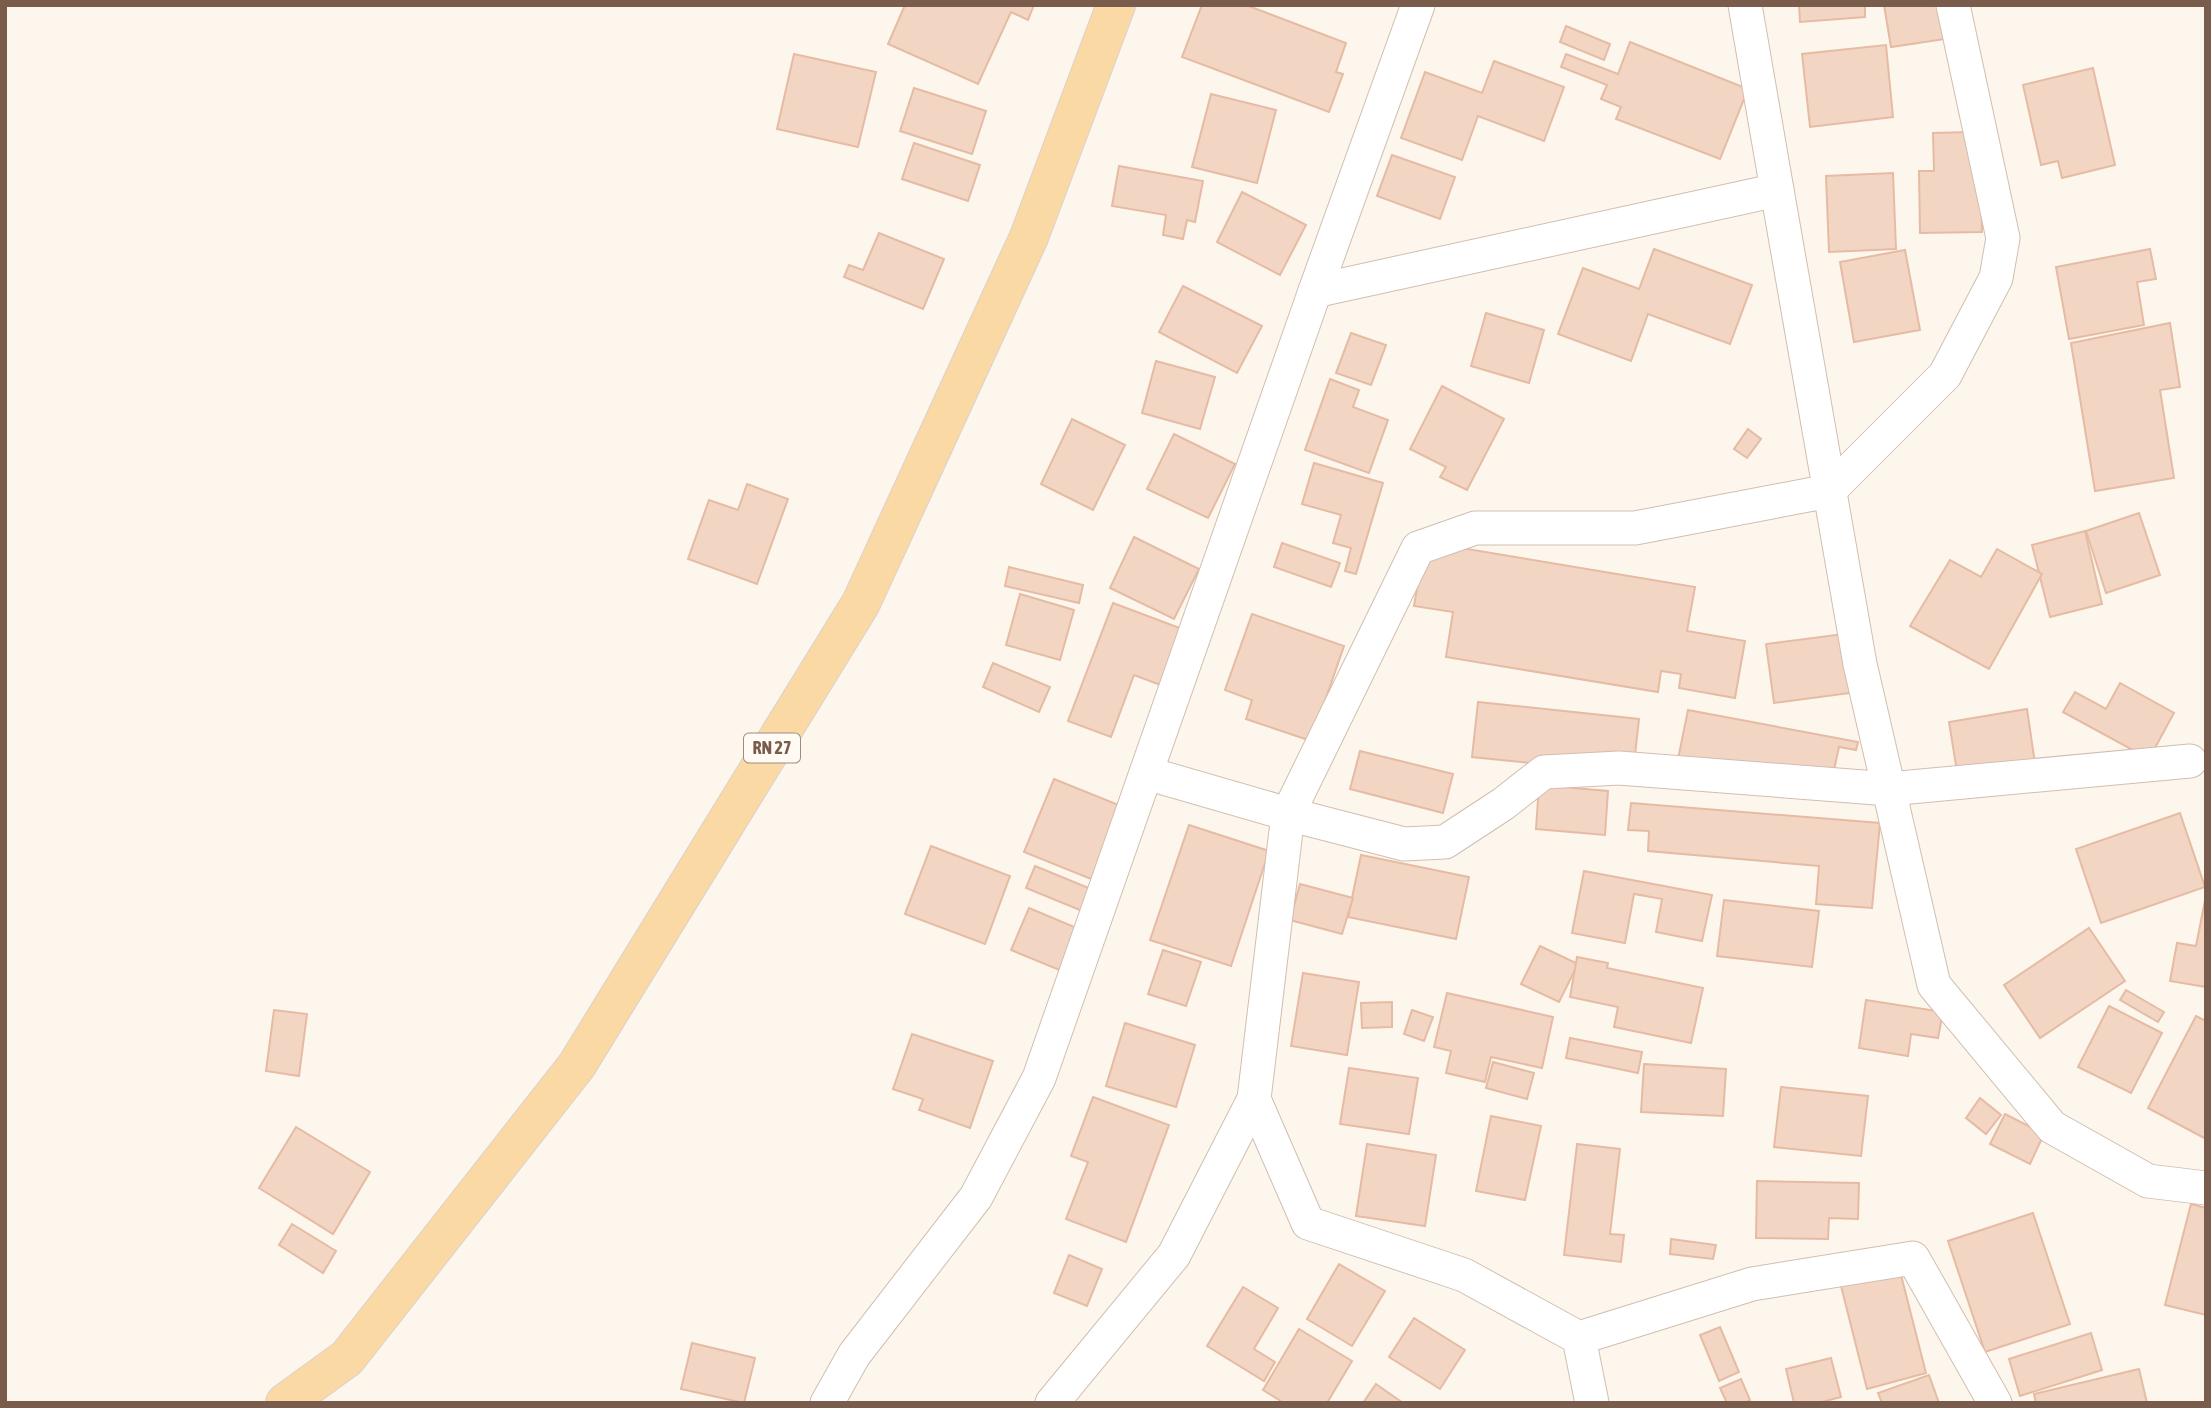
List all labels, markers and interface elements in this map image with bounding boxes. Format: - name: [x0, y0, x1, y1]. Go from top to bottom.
- road number: RN 27: [744, 734, 800, 762]

